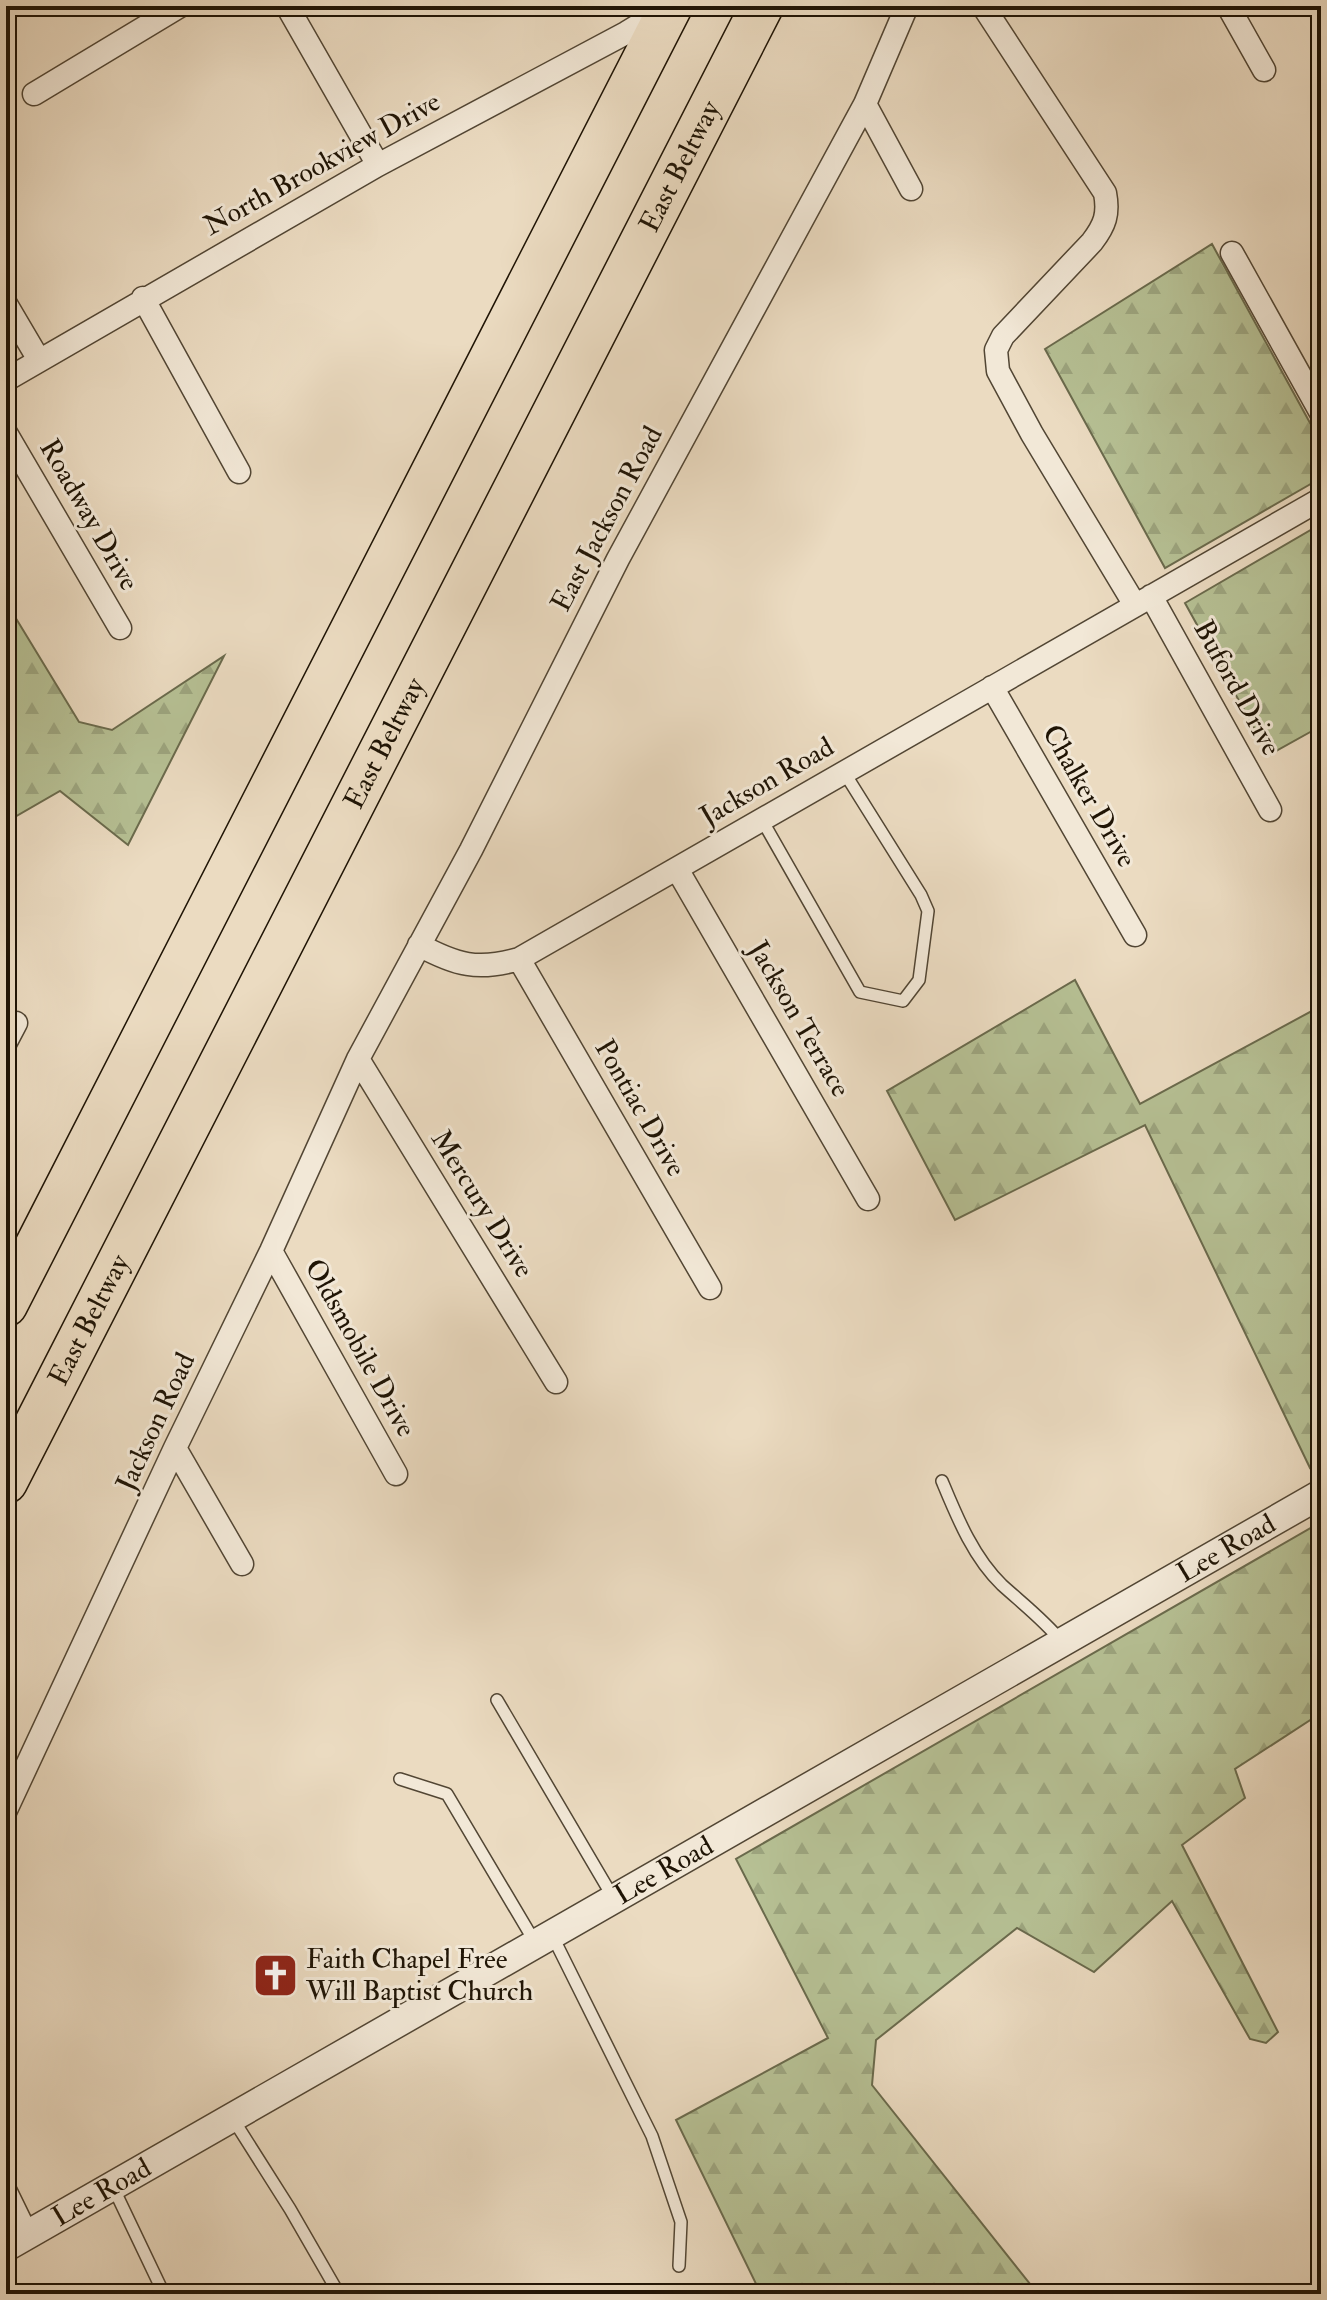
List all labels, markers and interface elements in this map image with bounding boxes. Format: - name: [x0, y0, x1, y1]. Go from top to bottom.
- street label: North Brookview Drive: [198, 84, 447, 244]
- street label: East Beltway: [632, 94, 728, 238]
- street label: East Jackson Road: [543, 420, 671, 618]
- street label: Roadway Drive: [32, 433, 147, 597]
- street label: Buford Drive: [1186, 614, 1289, 762]
- street label: East Beltway: [336, 671, 433, 815]
- street label: Chalker Drive: [1034, 718, 1144, 874]
- street label: Jackson Road: [693, 730, 840, 835]
- street label: Jackson Terrace: [740, 934, 858, 1104]
- street label: Pontiac Drive: [587, 1033, 693, 1183]
- street label: Mercury Drive: [423, 1124, 541, 1284]
- street label: East Beltway: [41, 1248, 137, 1392]
- street label: Oldsmobile Drive: [297, 1253, 423, 1443]
- street label: Jackson Road: [108, 1347, 203, 1498]
- street label: Lee Road: [1170, 1506, 1282, 1590]
- street label: Lee Road: [608, 1828, 720, 1912]
- place label: Faith Chapel Free Will Baptist Church: [305, 1942, 533, 2009]
- church icon: Faith Chapel Free Will Baptist Church: [251, 1951, 299, 1999]
- street label: Lee Road: [46, 2150, 157, 2234]

